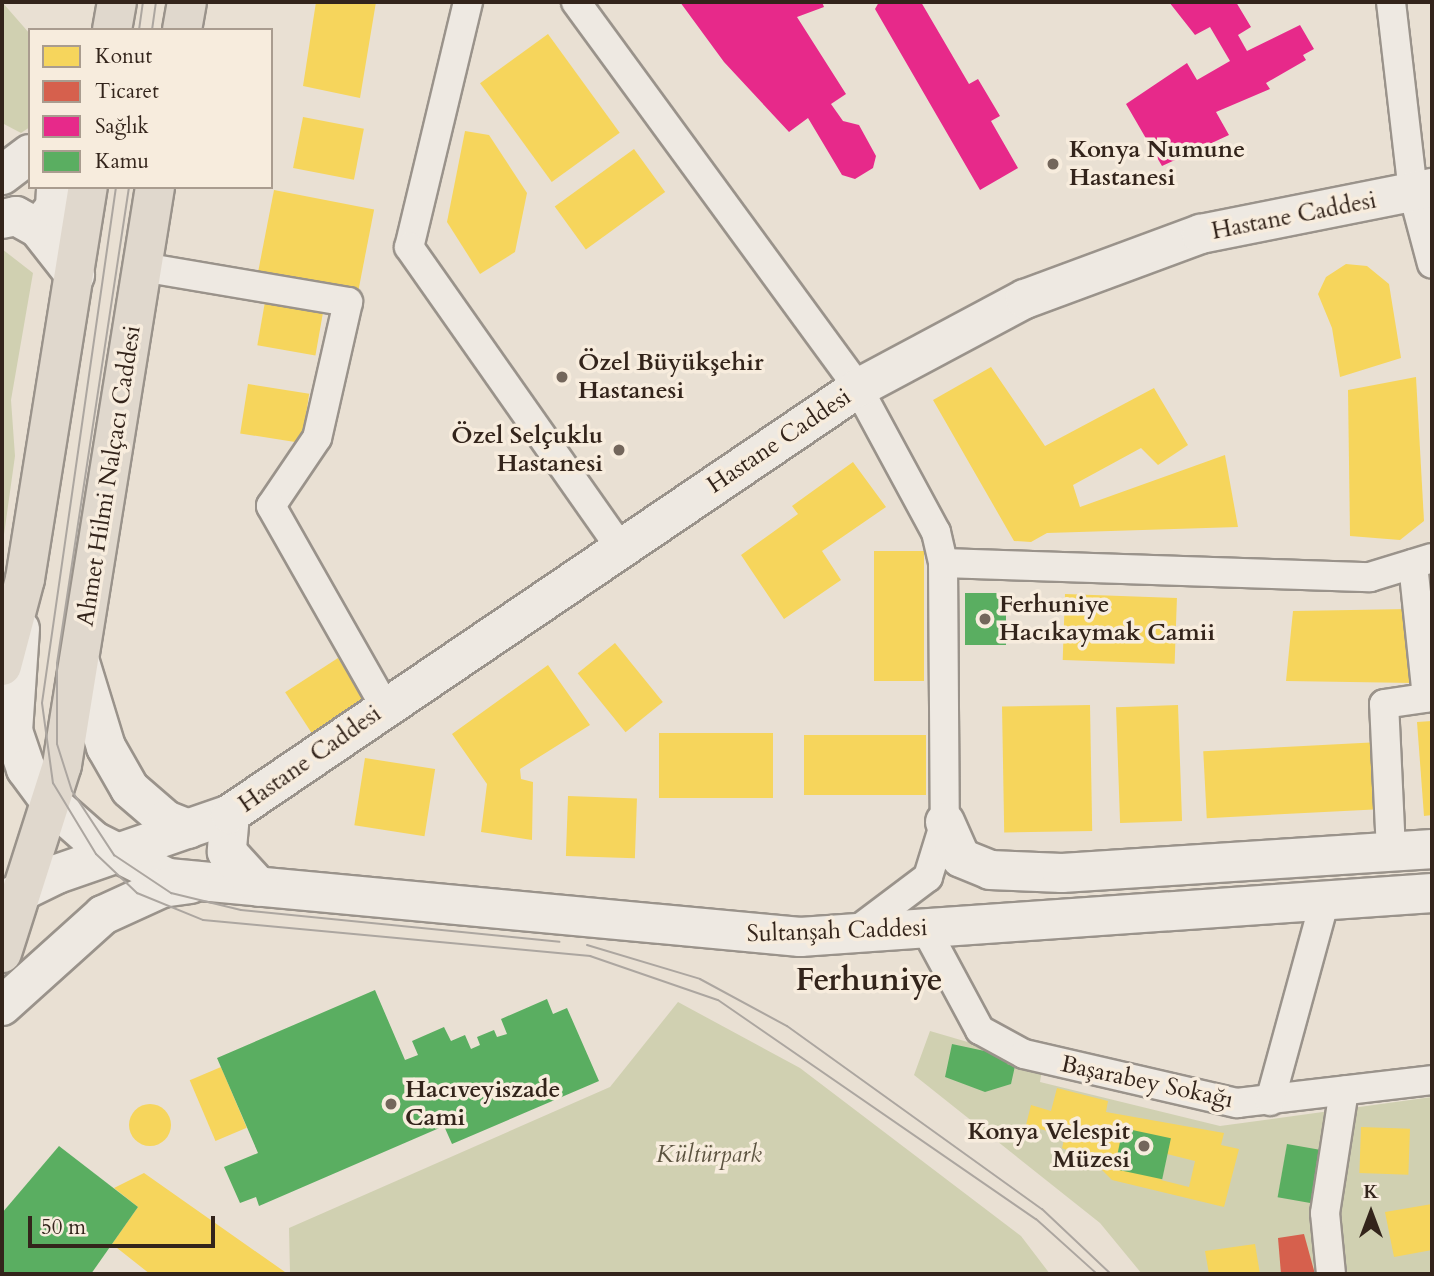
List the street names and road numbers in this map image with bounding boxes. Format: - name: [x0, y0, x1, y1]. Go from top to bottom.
- street label: Hastane Caddesi: [1209, 186, 1379, 246]
- street label: Ahmet Hilmi Nalçacı Caddesi: [71, 324, 147, 628]
- street label: Hastane Caddesi: [702, 382, 856, 500]
- street label: Hastane Caddesi: [233, 699, 387, 819]
- street label: Sultanşah Caddesi: [746, 913, 928, 949]
- street label: Başarabey Sokağı: [1058, 1050, 1236, 1114]

